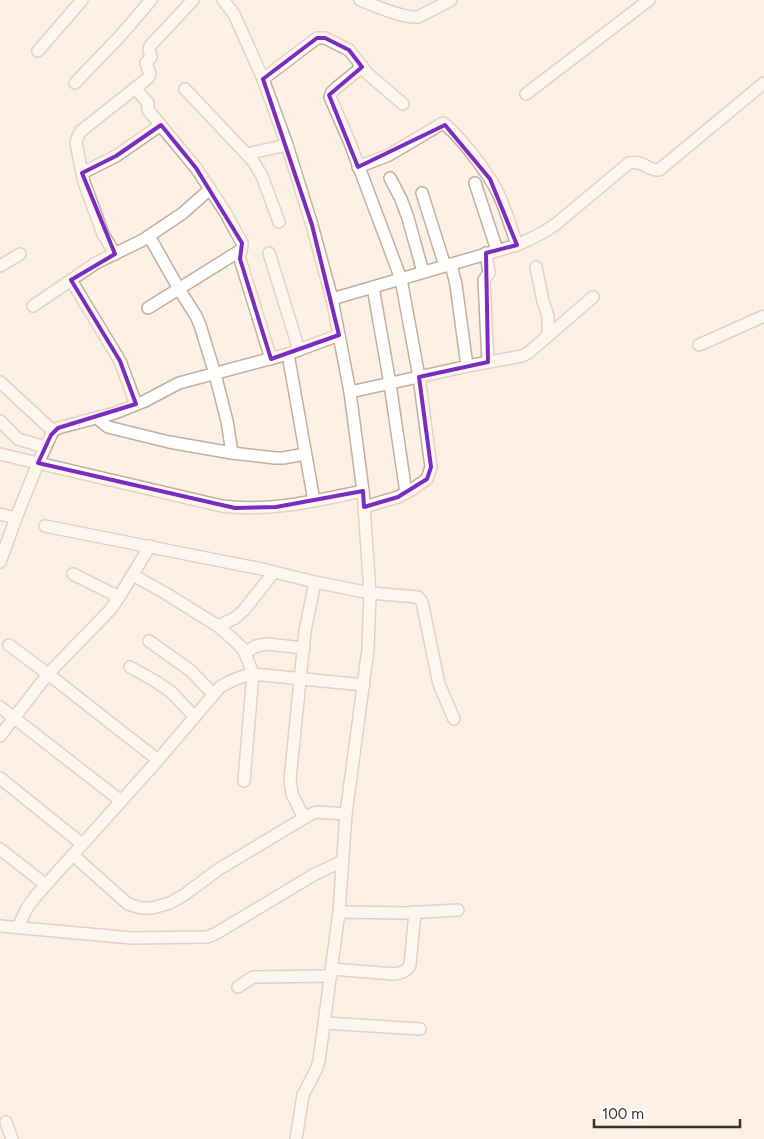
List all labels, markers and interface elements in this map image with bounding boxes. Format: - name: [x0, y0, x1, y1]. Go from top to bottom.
- scale bar: [594, 1096, 740, 1128]
- text: 100 m: [602, 1105, 644, 1123]

